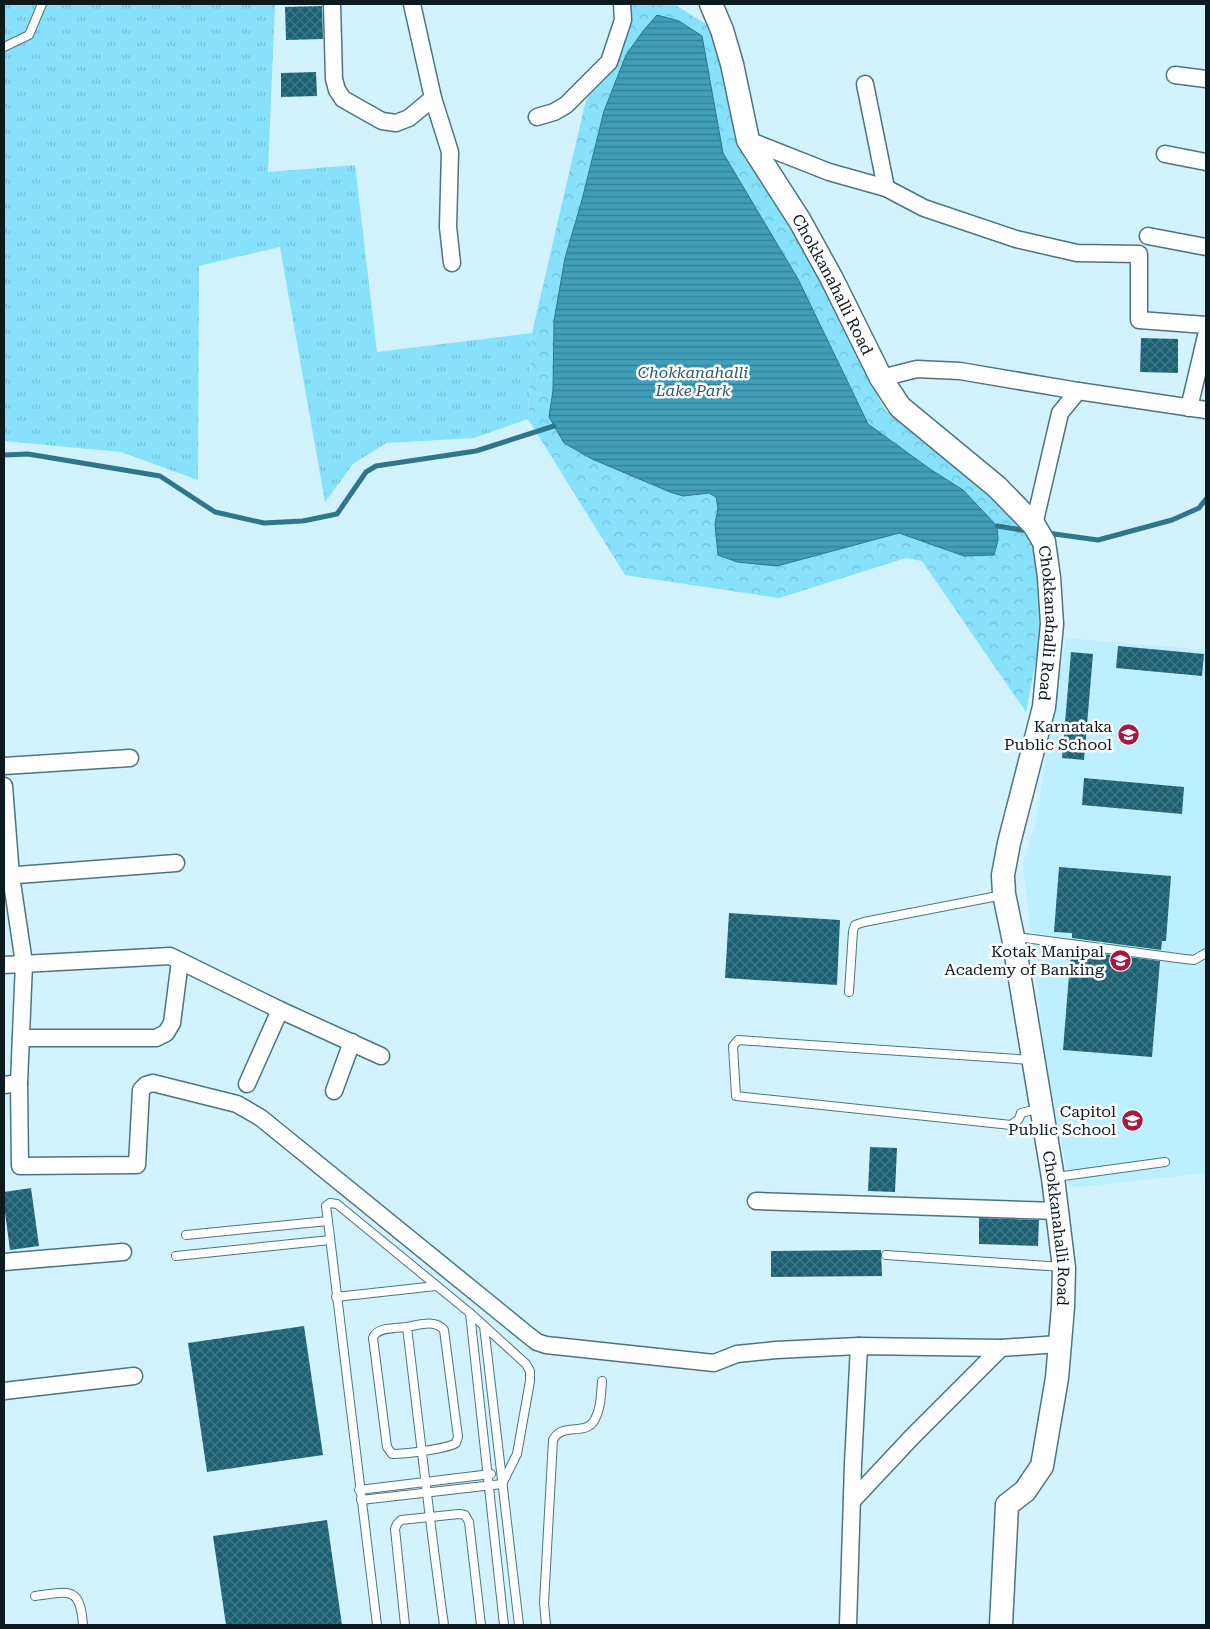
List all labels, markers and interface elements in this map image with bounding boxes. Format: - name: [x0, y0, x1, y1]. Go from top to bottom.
- street label: Chokkanahalli Road: [788, 211, 877, 358]
- park label: Chokkanahalli Lake Park: [638, 363, 748, 400]
- street label: Chokkanahalli Road: [1035, 544, 1061, 702]
- place label: Karnataka Public School: [1004, 717, 1112, 754]
- school or university icon: Karnataka Public School: [1116, 723, 1140, 747]
- place label: Kotak Manipal Academy of Banking: [944, 942, 1105, 979]
- school or university icon: Kotak Manipal Academy of Banking: [1108, 948, 1132, 972]
- place label: Capitol Public School: [1008, 1102, 1116, 1139]
- school or university icon: Capitol Public School: [1120, 1108, 1144, 1132]
- street label: Chokkanahalli Road: [1039, 1149, 1073, 1306]

